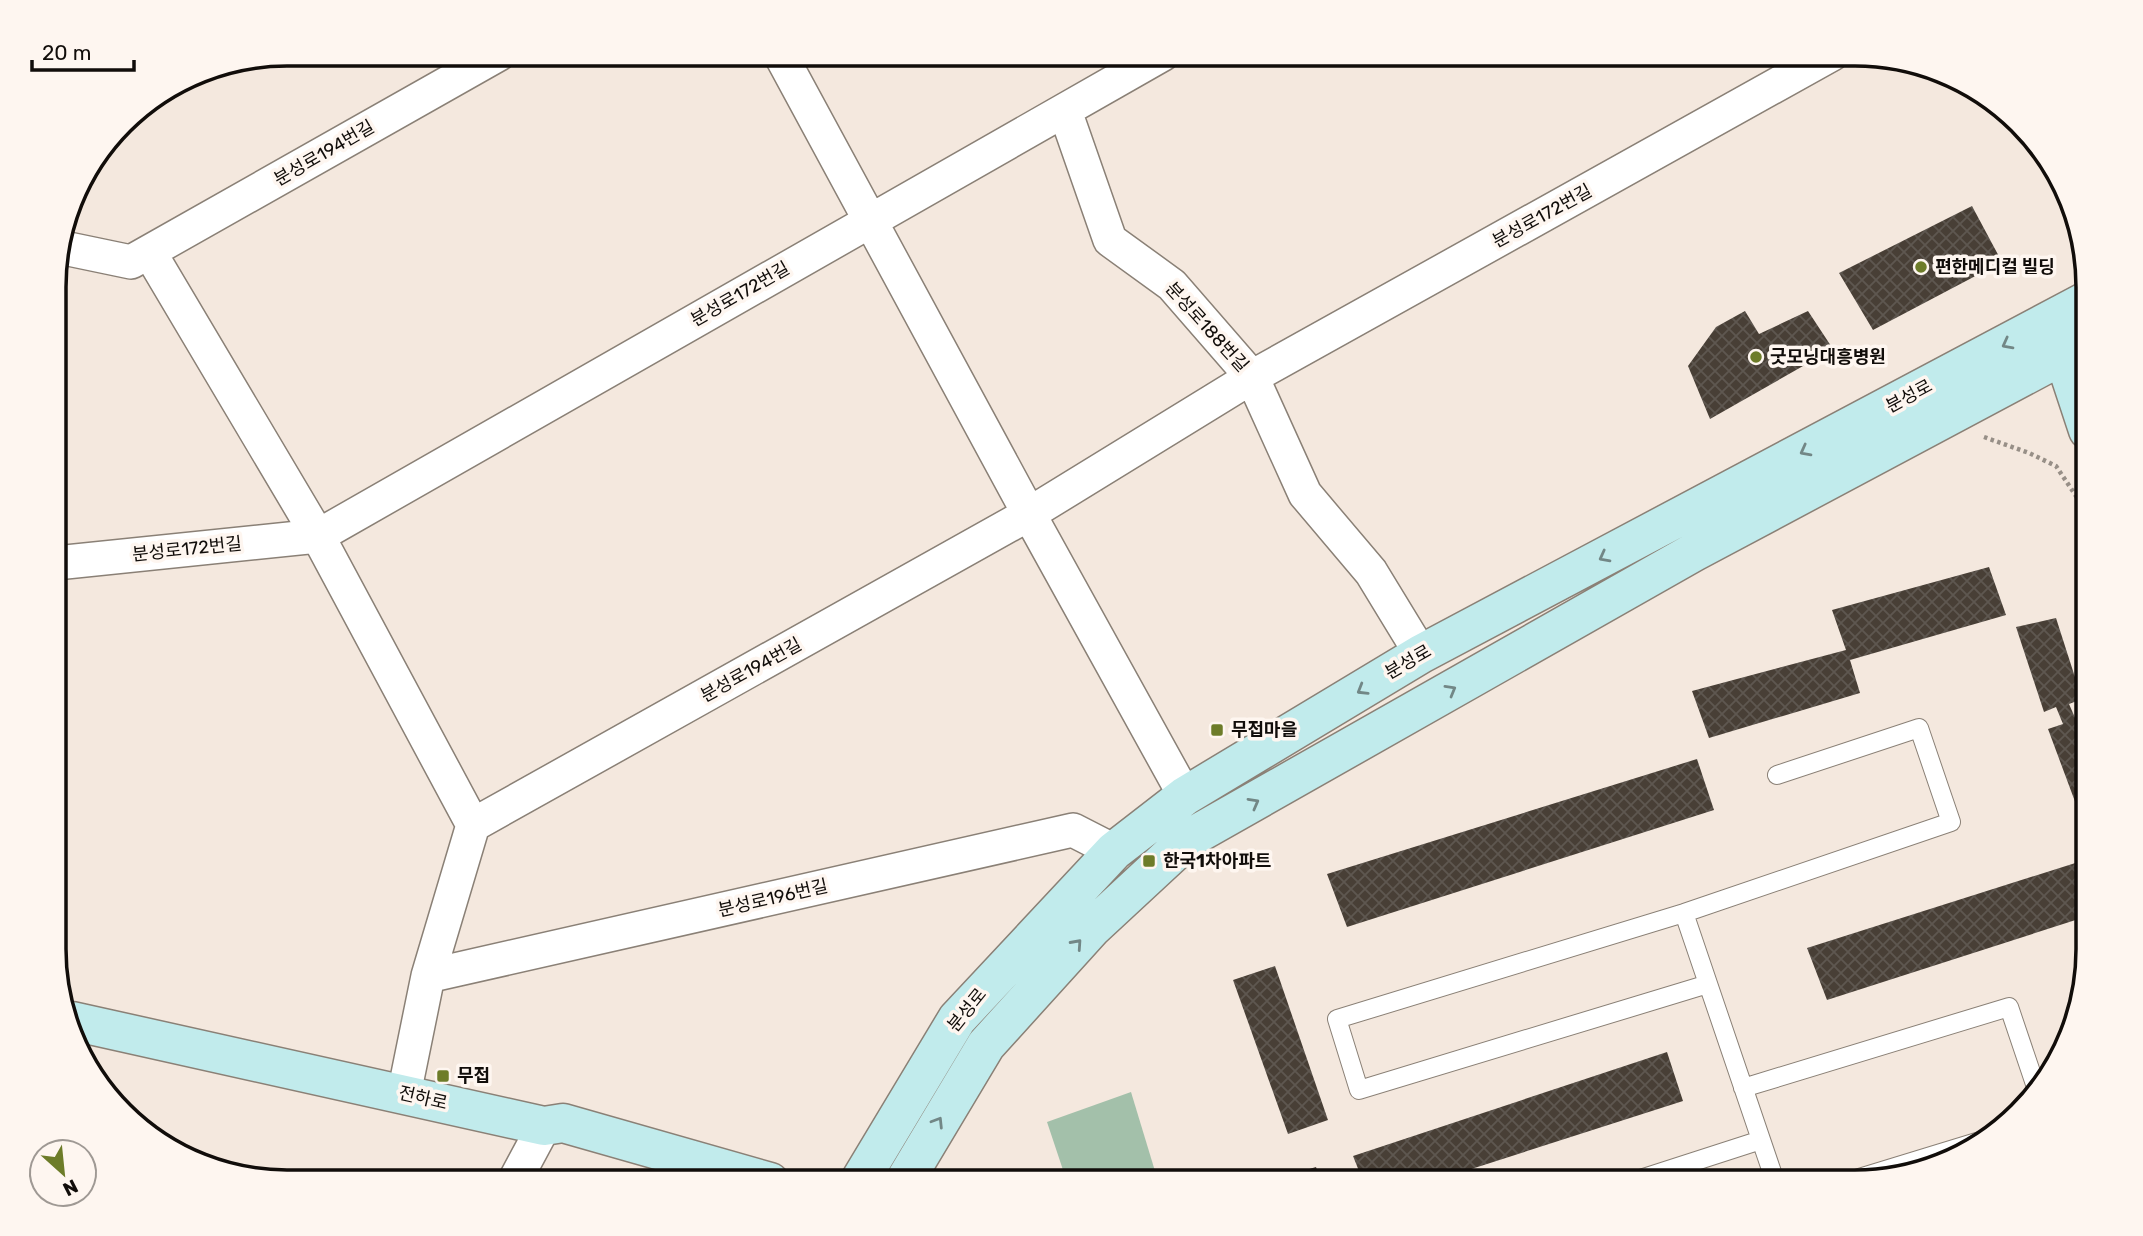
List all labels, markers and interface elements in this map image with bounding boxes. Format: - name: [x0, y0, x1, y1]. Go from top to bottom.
- scale bar: [32, 28, 133, 72]
- text: 20 m: [42, 40, 91, 65]
- street label: 분성로194번길: [270, 115, 378, 191]
- street label: 분성로172번길: [1488, 180, 1596, 252]
- place label: 편한메디컬 빌딩: [1935, 256, 2055, 278]
- street label: 분성로172번길: [687, 257, 793, 331]
- marker: 편한메디컬 빌딩: [1913, 259, 1929, 275]
- street label: 분성로188번길: [1161, 278, 1253, 376]
- one-way arrow: [2001, 336, 2014, 350]
- place label: 굿모닝대흥병원: [1770, 346, 1886, 368]
- marker: 굿모닝대흥병원: [1748, 349, 1764, 365]
- street label: 분성로: [1882, 375, 1936, 417]
- one-way arrow: [1800, 443, 1813, 456]
- street label: 분성로172번길: [131, 532, 243, 566]
- one-way arrow: [1599, 549, 1611, 562]
- street label: 분성로194번길: [697, 633, 805, 707]
- street label: 분성로: [1381, 640, 1435, 684]
- one-way arrow: [1356, 681, 1369, 694]
- one-way arrow: [1444, 685, 1457, 698]
- place label: 무접마을: [1231, 719, 1297, 741]
- marker: 무접마을: [1209, 722, 1225, 738]
- one-way arrow: [1246, 798, 1259, 811]
- place label: 한국1차아파트: [1163, 850, 1271, 872]
- marker: 한국1차아파트: [1141, 853, 1157, 869]
- street label: 분성로196번길: [716, 875, 830, 921]
- one-way arrow: [1069, 939, 1082, 952]
- street label: 분성로: [943, 984, 991, 1036]
- place label: 무접: [457, 1065, 490, 1087]
- marker: 무접: [435, 1068, 451, 1084]
- street label: 전하로: [396, 1082, 450, 1114]
- one-way arrow: [929, 1117, 942, 1130]
- north arrow: [28, 1138, 98, 1208]
- text: N: [59, 1174, 82, 1201]

